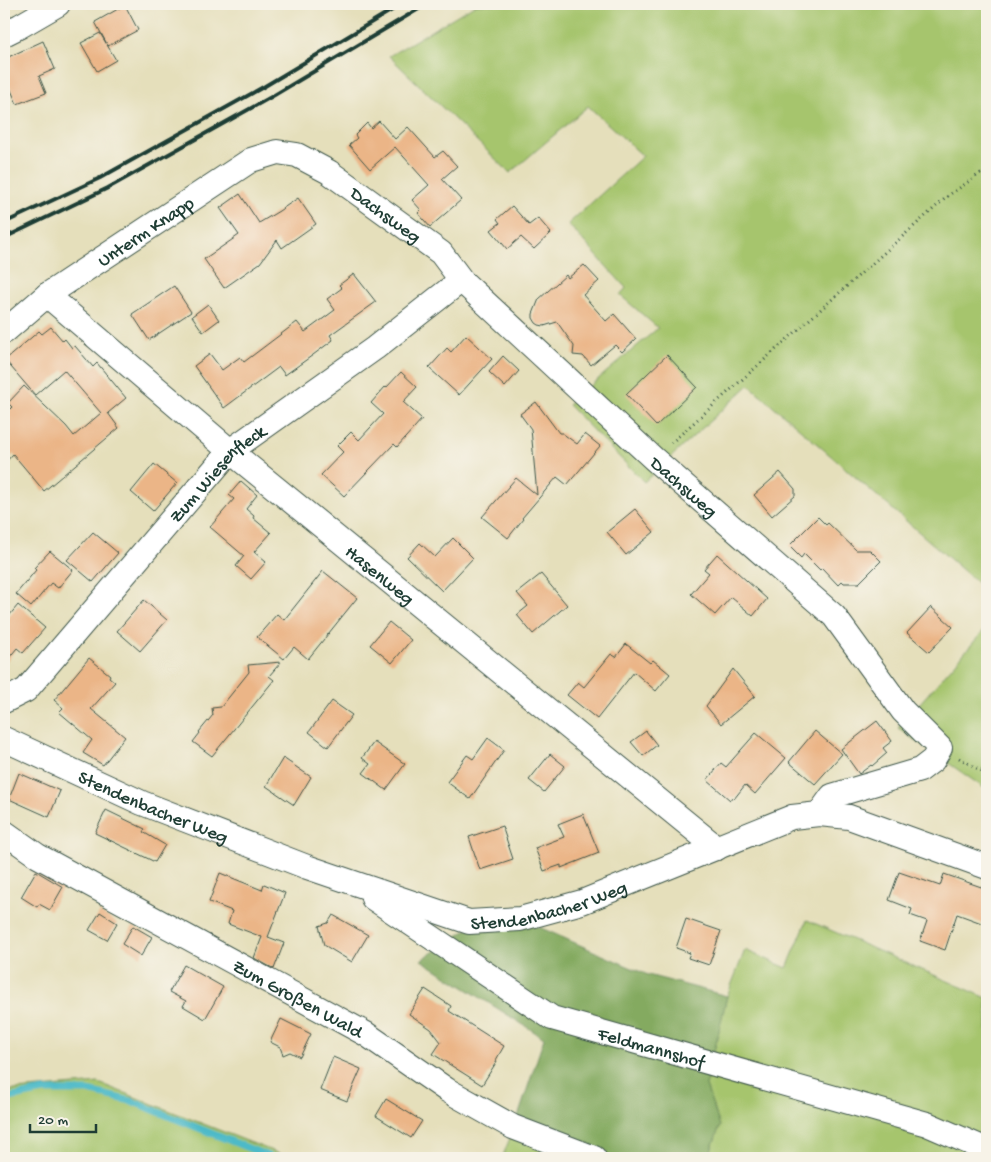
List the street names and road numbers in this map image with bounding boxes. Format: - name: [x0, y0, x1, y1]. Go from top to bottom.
- street label: Dachsweg: [343, 182, 425, 250]
- street label: Unterm Knapp: [94, 193, 200, 273]
- street label: Zum Wiesenfleck: [166, 420, 273, 529]
- street label: Dachsweg: [643, 452, 721, 524]
- street label: Hasenweg: [339, 542, 418, 612]
- street label: Stendenbacher Weg: [74, 767, 231, 850]
- street label: Stendenbacher Weg: [470, 877, 631, 937]
- street label: Zum Großen Wald: [228, 956, 368, 1046]
- street label: Feldmannshof: [594, 1023, 709, 1076]

